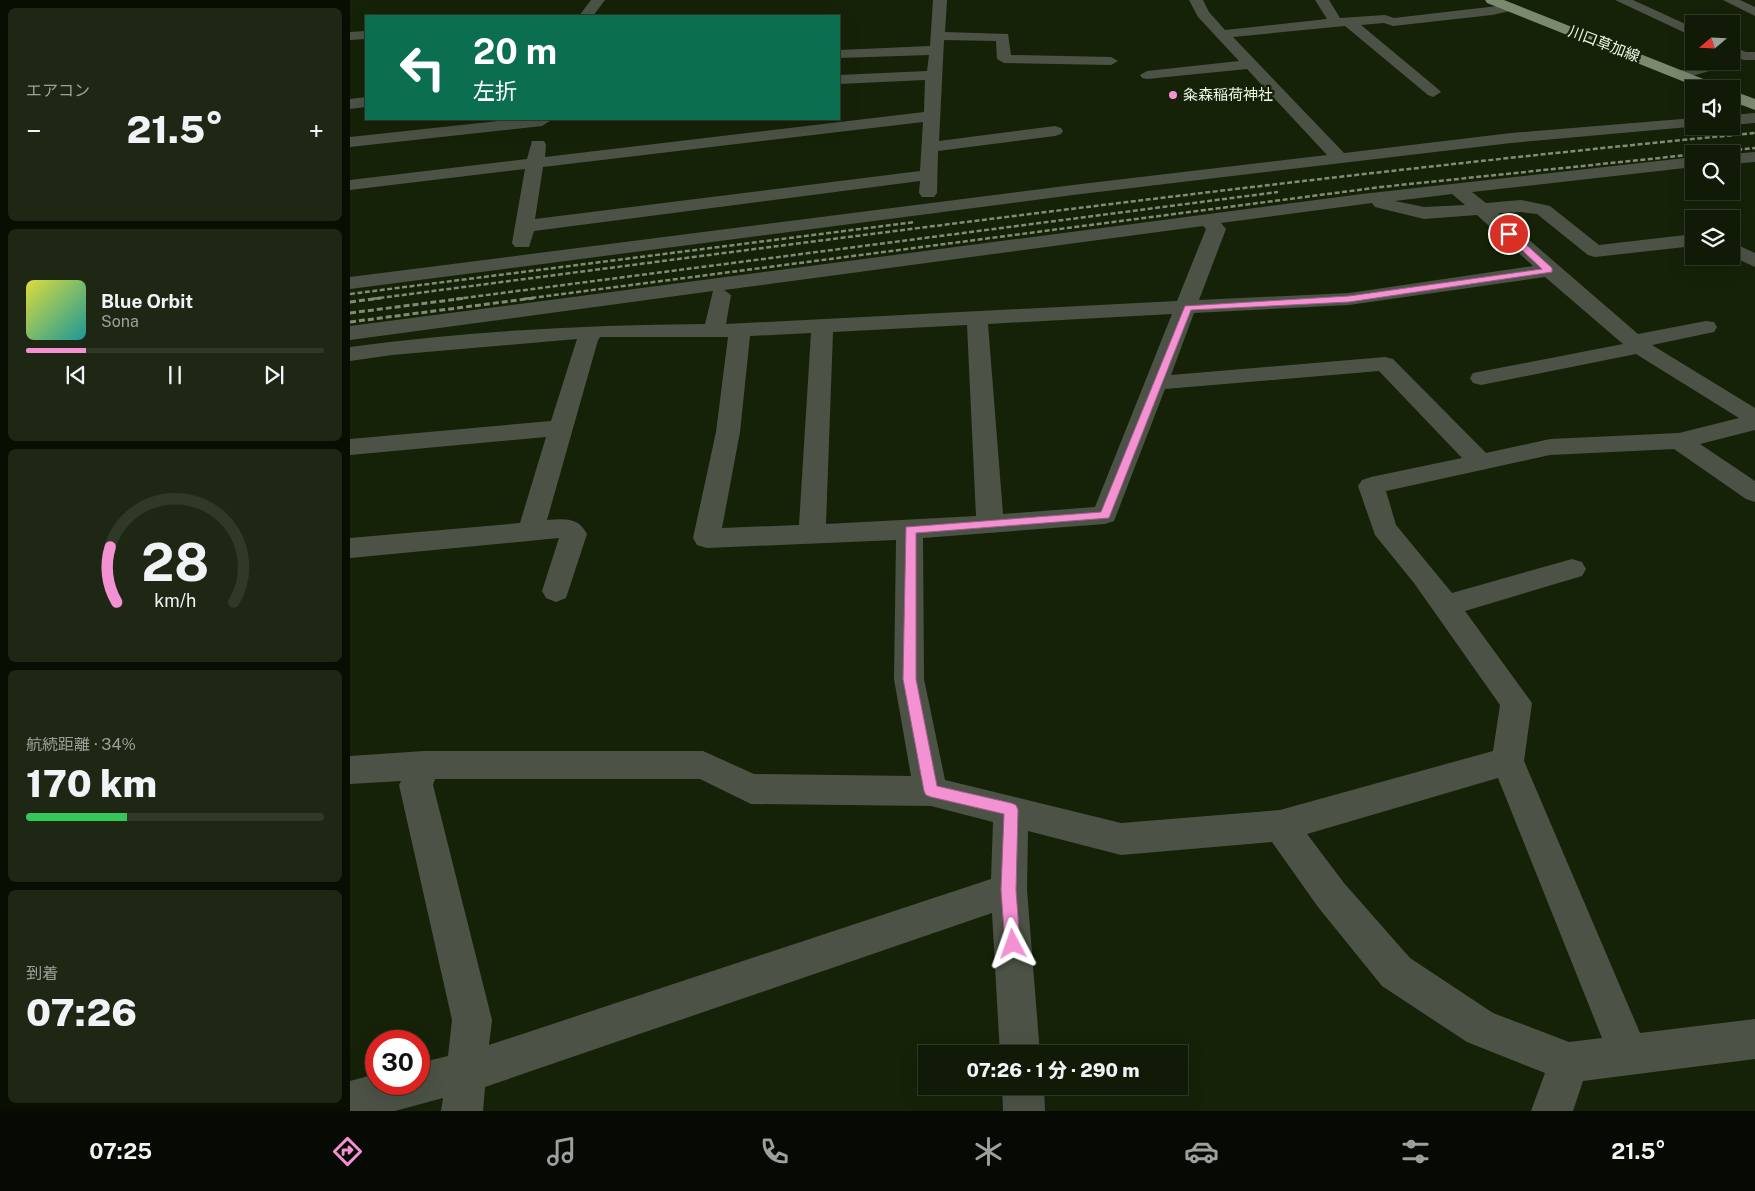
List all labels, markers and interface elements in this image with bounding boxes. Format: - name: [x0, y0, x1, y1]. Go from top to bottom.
- north arrow: [1685, 15, 1740, 70]
- map controls: [1685, 15, 1740, 265]
- street label: 川口草加線: [1566, 22, 1642, 65]
- text: 20 m: [473, 31, 557, 72]
- icon: left: [390, 35, 455, 100]
- text: 左折: [473, 78, 517, 104]
- button: sound: [1685, 80, 1740, 135]
- text: エアコン: [26, 81, 90, 100]
- place label: 粂森稲荷神社: [1183, 86, 1273, 103]
- marker: 粂森稲荷神社: [1167, 89, 1179, 101]
- text: 21.5°: [127, 107, 223, 152]
- text: −: [26, 114, 42, 147]
- text: +: [308, 114, 324, 147]
- button: search: [1685, 145, 1740, 200]
- button: layers: [1685, 210, 1740, 265]
- pin: [1488, 213, 1530, 255]
- icon: arrive: [1495, 220, 1523, 248]
- text: Blue Orbit: [101, 290, 193, 312]
- text: Sona: [101, 312, 139, 331]
- icon: previous: [62, 361, 90, 389]
- icon: pause: [161, 361, 189, 389]
- icon: next: [260, 361, 288, 389]
- text: 28: [141, 532, 209, 593]
- text: km/h: [154, 590, 196, 611]
- text: 航続距離 · 34%: [26, 735, 136, 754]
- text: 170 km: [26, 761, 157, 806]
- position arrow: [986, 917, 1038, 969]
- text: 到着: [26, 964, 58, 983]
- text: 07:26: [26, 990, 137, 1035]
- speed limit sign: 30: [365, 1030, 430, 1095]
- text: 07:26 · 1 分 · 290 m: [967, 1059, 1139, 1081]
- icon: directions: [330, 1134, 365, 1169]
- icon: music: [544, 1134, 579, 1169]
- icon: phone: [757, 1134, 792, 1169]
- icon: climate: [971, 1134, 1006, 1169]
- icon: car: [1184, 1134, 1219, 1169]
- icon: filters: [1398, 1134, 1433, 1169]
- text: 07:25: [89, 1138, 152, 1164]
- text: 21.5°: [1611, 1138, 1666, 1164]

